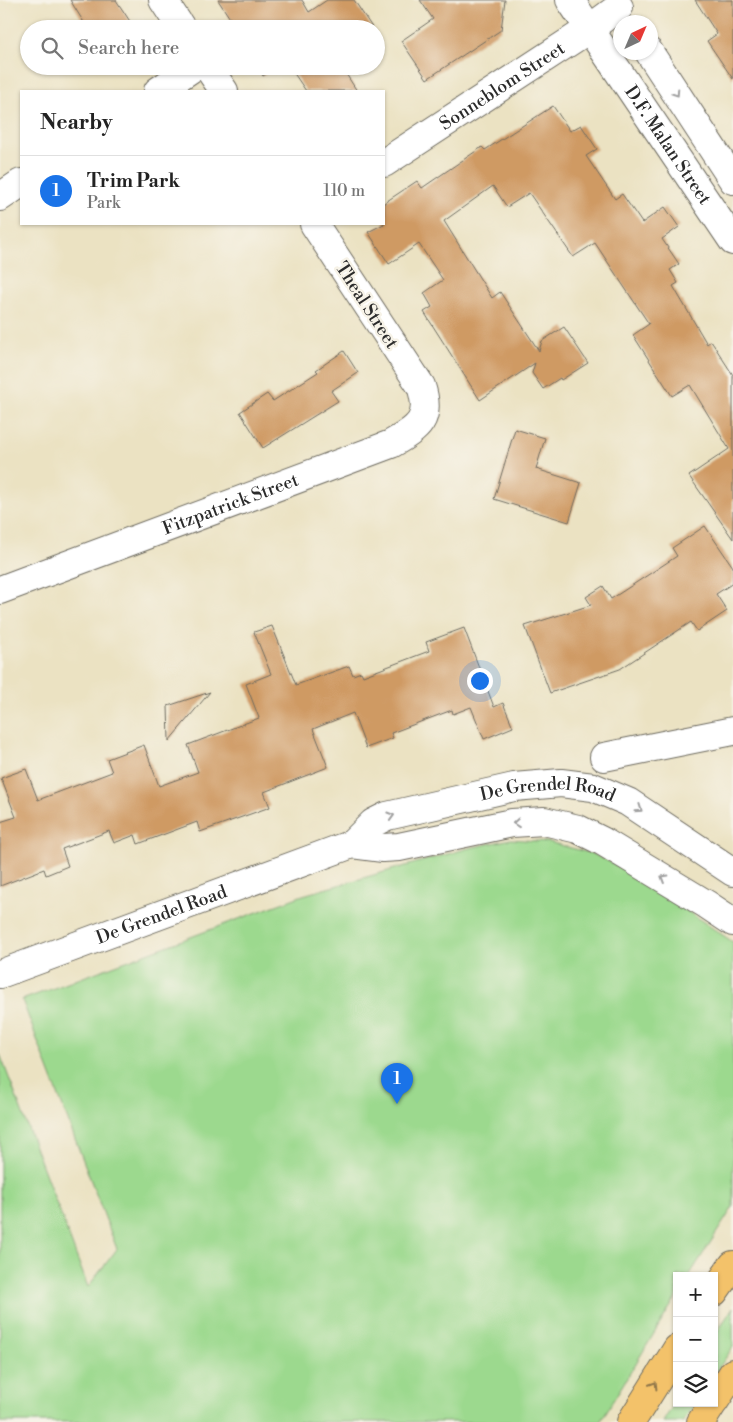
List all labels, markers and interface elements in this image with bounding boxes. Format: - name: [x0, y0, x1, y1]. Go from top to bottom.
- north arrow: [613, 15, 658, 60]
- search box: [20, 20, 385, 75]
- icon: search: [38, 34, 66, 62]
- text: Search here: [78, 36, 179, 60]
- street label: Sonneblom Street: [435, 37, 570, 136]
- street label: D.F. Malan Street: [619, 81, 716, 210]
- one-way arrow: [670, 88, 679, 97]
- text: Nearby: [40, 110, 113, 136]
- text: Trim Park: [87, 169, 180, 193]
- text: 1: [52, 181, 60, 201]
- text: 110 m: [323, 181, 365, 201]
- text: Park: [87, 193, 120, 213]
- street label: Theal Street: [330, 257, 404, 354]
- street label: Fitzpatrick Street: [159, 468, 302, 540]
- your location: [467, 668, 493, 694]
- street label: De Grendel Road: [478, 772, 620, 808]
- one-way arrow: [633, 803, 643, 812]
- one-way arrow: [386, 811, 395, 821]
- one-way arrow: [512, 817, 520, 828]
- one-way arrow: [661, 875, 670, 885]
- street label: De Grendel Road: [93, 880, 231, 950]
- pin: 1: [381, 1063, 413, 1104]
- map controls: [673, 1272, 718, 1407]
- button: +: [673, 1272, 718, 1317]
- button: −: [673, 1317, 718, 1362]
- button: layers: [673, 1362, 718, 1407]
- one-way arrow: [647, 1382, 657, 1391]

